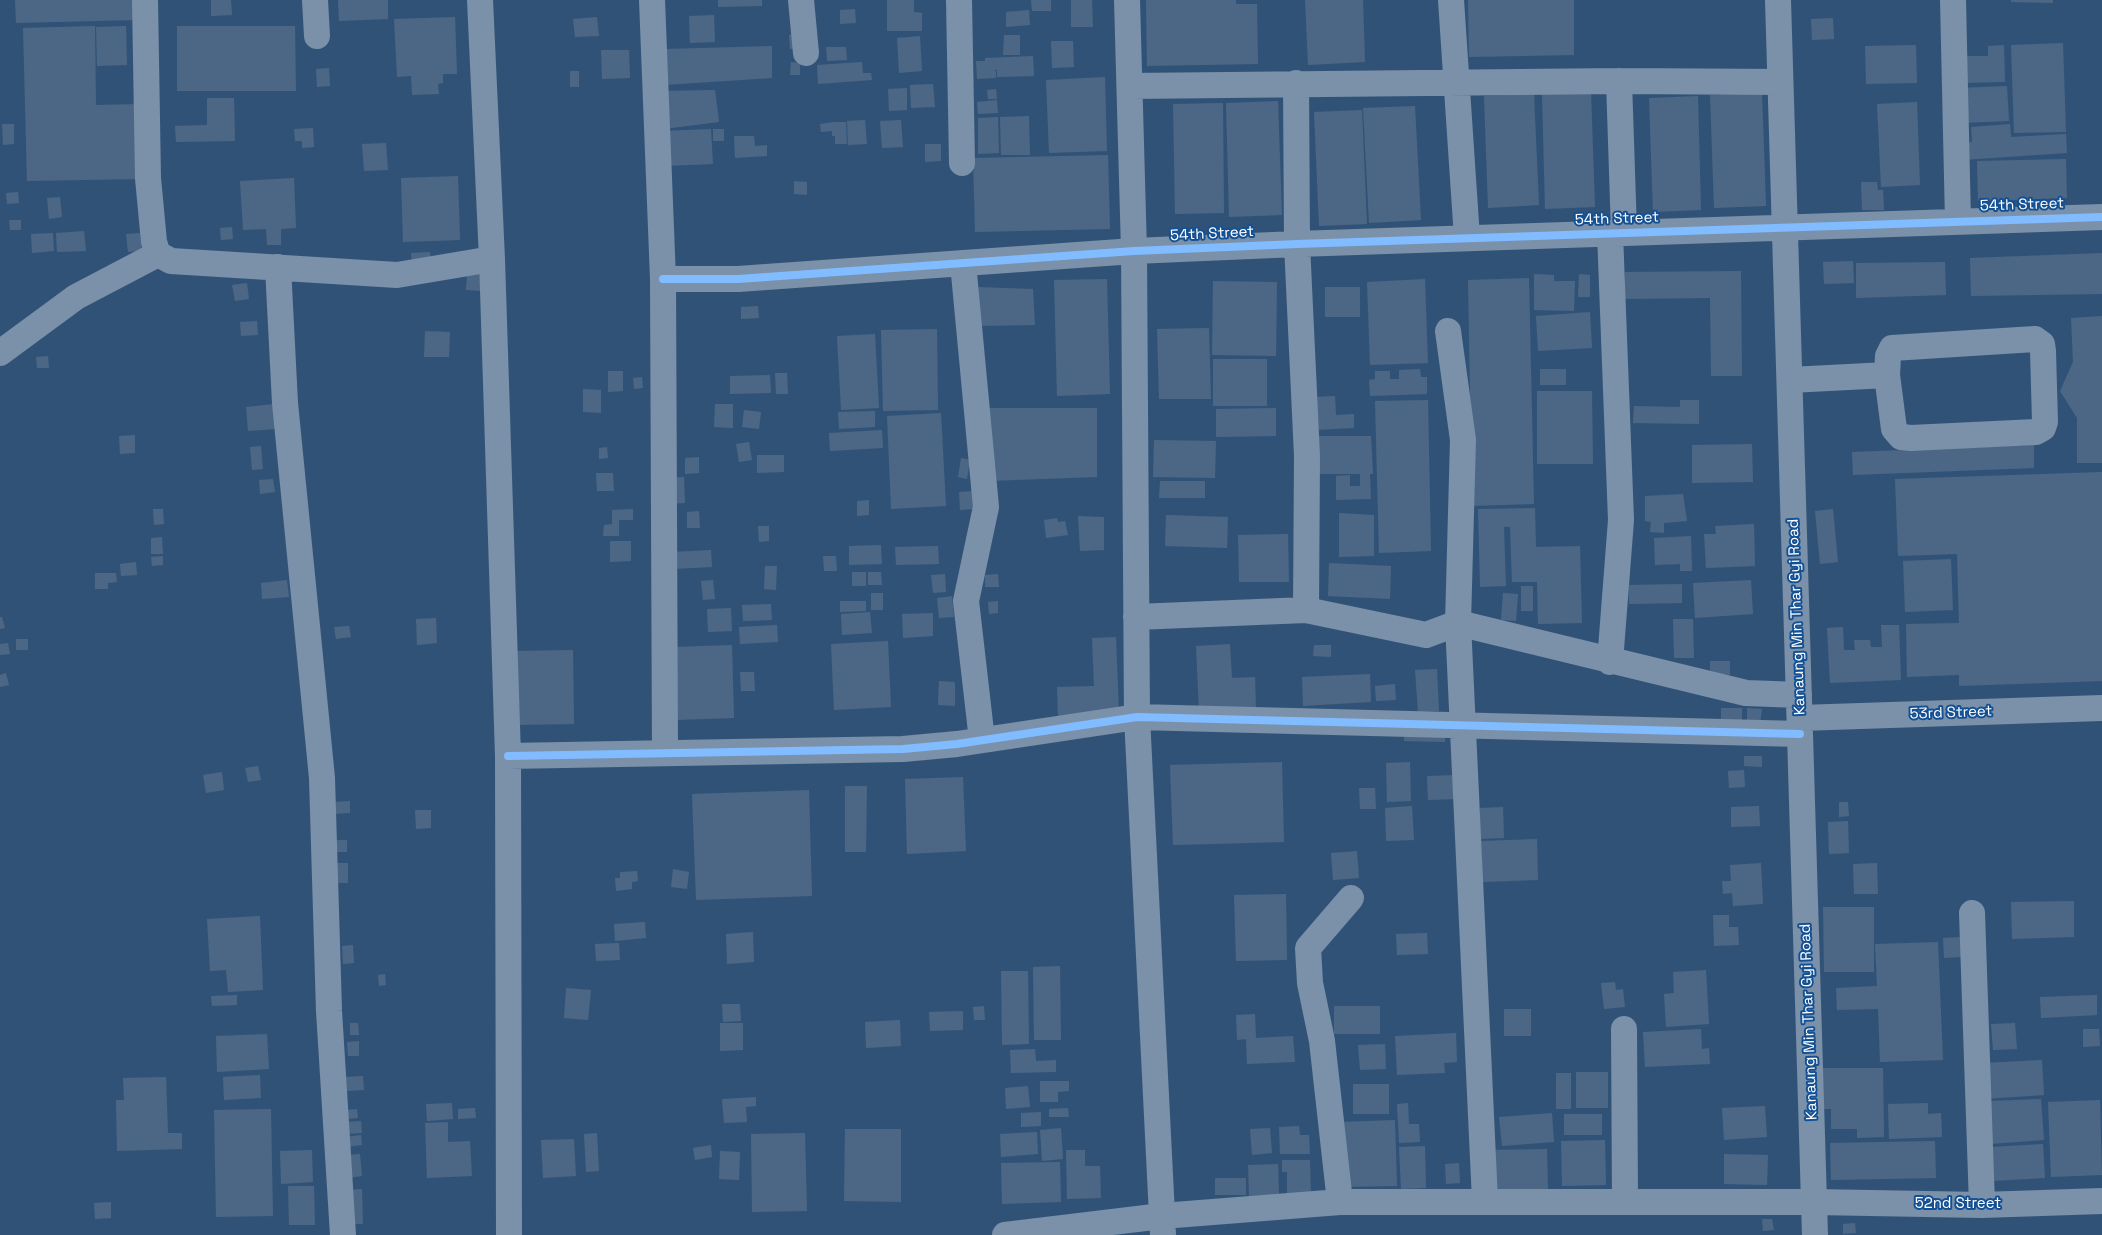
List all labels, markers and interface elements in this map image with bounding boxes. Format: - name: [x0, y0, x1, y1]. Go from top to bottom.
- street label: 54th Street: [1980, 195, 2064, 215]
- street label: 54th Street: [1575, 209, 1659, 229]
- street label: 54th Street: [1170, 223, 1254, 245]
- street label: Kanaung Min Thar Gyi Road: [1785, 518, 1809, 716]
- street label: 53rd Street: [1909, 703, 1993, 723]
- street label: Kanaung Min Thar Gyi Road: [1797, 923, 1821, 1121]
- street label: 52nd Street: [1915, 1195, 2001, 1213]

